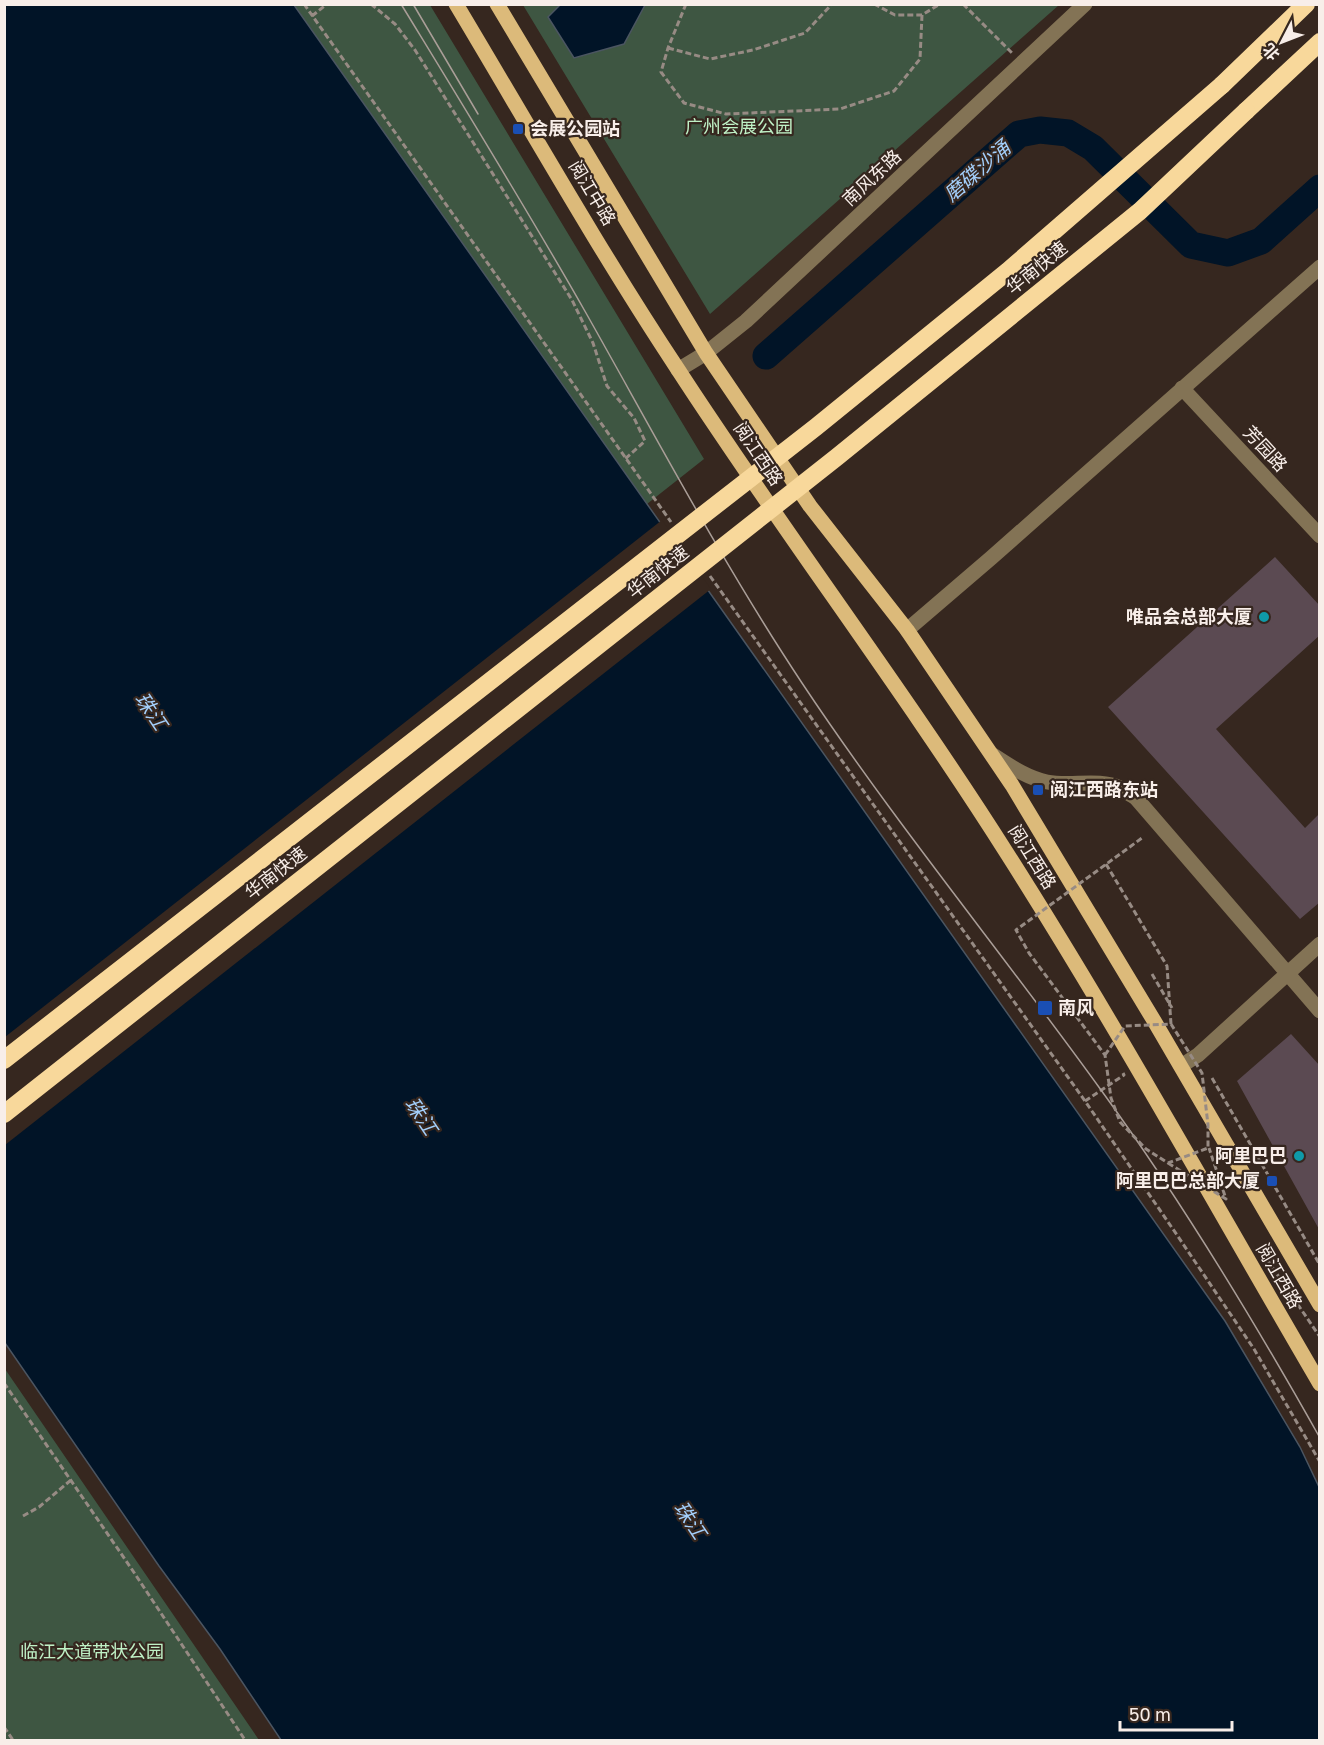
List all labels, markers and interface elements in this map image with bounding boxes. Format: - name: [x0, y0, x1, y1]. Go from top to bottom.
- north arrow: [1252, 12, 1312, 72]
- text: 北: [1258, 39, 1284, 65]
- park label: 广州会展公园: [685, 115, 793, 137]
- place label: 会展公园站: [530, 117, 620, 139]
- marker: 会展公园站: [511, 122, 525, 136]
- water label: 磨碟沙涌: [938, 134, 1016, 206]
- street label: 南风东路: [837, 145, 905, 210]
- street label: 阅江中路: [565, 156, 621, 229]
- street label: 华南快速: [1001, 236, 1071, 298]
- street label: 阅江西路: [730, 417, 788, 489]
- street label: 芳园路: [1239, 421, 1292, 476]
- street label: 华南快速: [622, 540, 693, 602]
- place label: 唯品会总部大厦: [1126, 605, 1252, 627]
- marker: 唯品会总部大厦: [1257, 610, 1271, 624]
- water label: 珠江: [131, 687, 174, 735]
- place label: 阅江西路东站: [1050, 778, 1158, 800]
- marker: 阅江西路东站: [1031, 783, 1045, 797]
- street label: 阅江西路: [1004, 820, 1061, 893]
- street label: 华南快速: [240, 841, 311, 903]
- place label: 南风: [1058, 996, 1094, 1018]
- marker: 南风: [1036, 999, 1054, 1017]
- water label: 珠江: [401, 1092, 444, 1140]
- place label: 阿里巴巴: [1215, 1144, 1287, 1166]
- marker: 阿里巴巴: [1292, 1149, 1306, 1163]
- place label: 阿里巴巴总部大厦: [1116, 1169, 1260, 1191]
- marker: 阿里巴巴总部大厦: [1265, 1174, 1279, 1188]
- street label: 阅江西路: [1252, 1239, 1307, 1312]
- water label: 珠江: [670, 1496, 713, 1544]
- park label: 临江大道带状公园: [20, 1640, 164, 1662]
- scale bar: [1120, 1694, 1232, 1732]
- text: 50 m: [1129, 1703, 1171, 1725]

